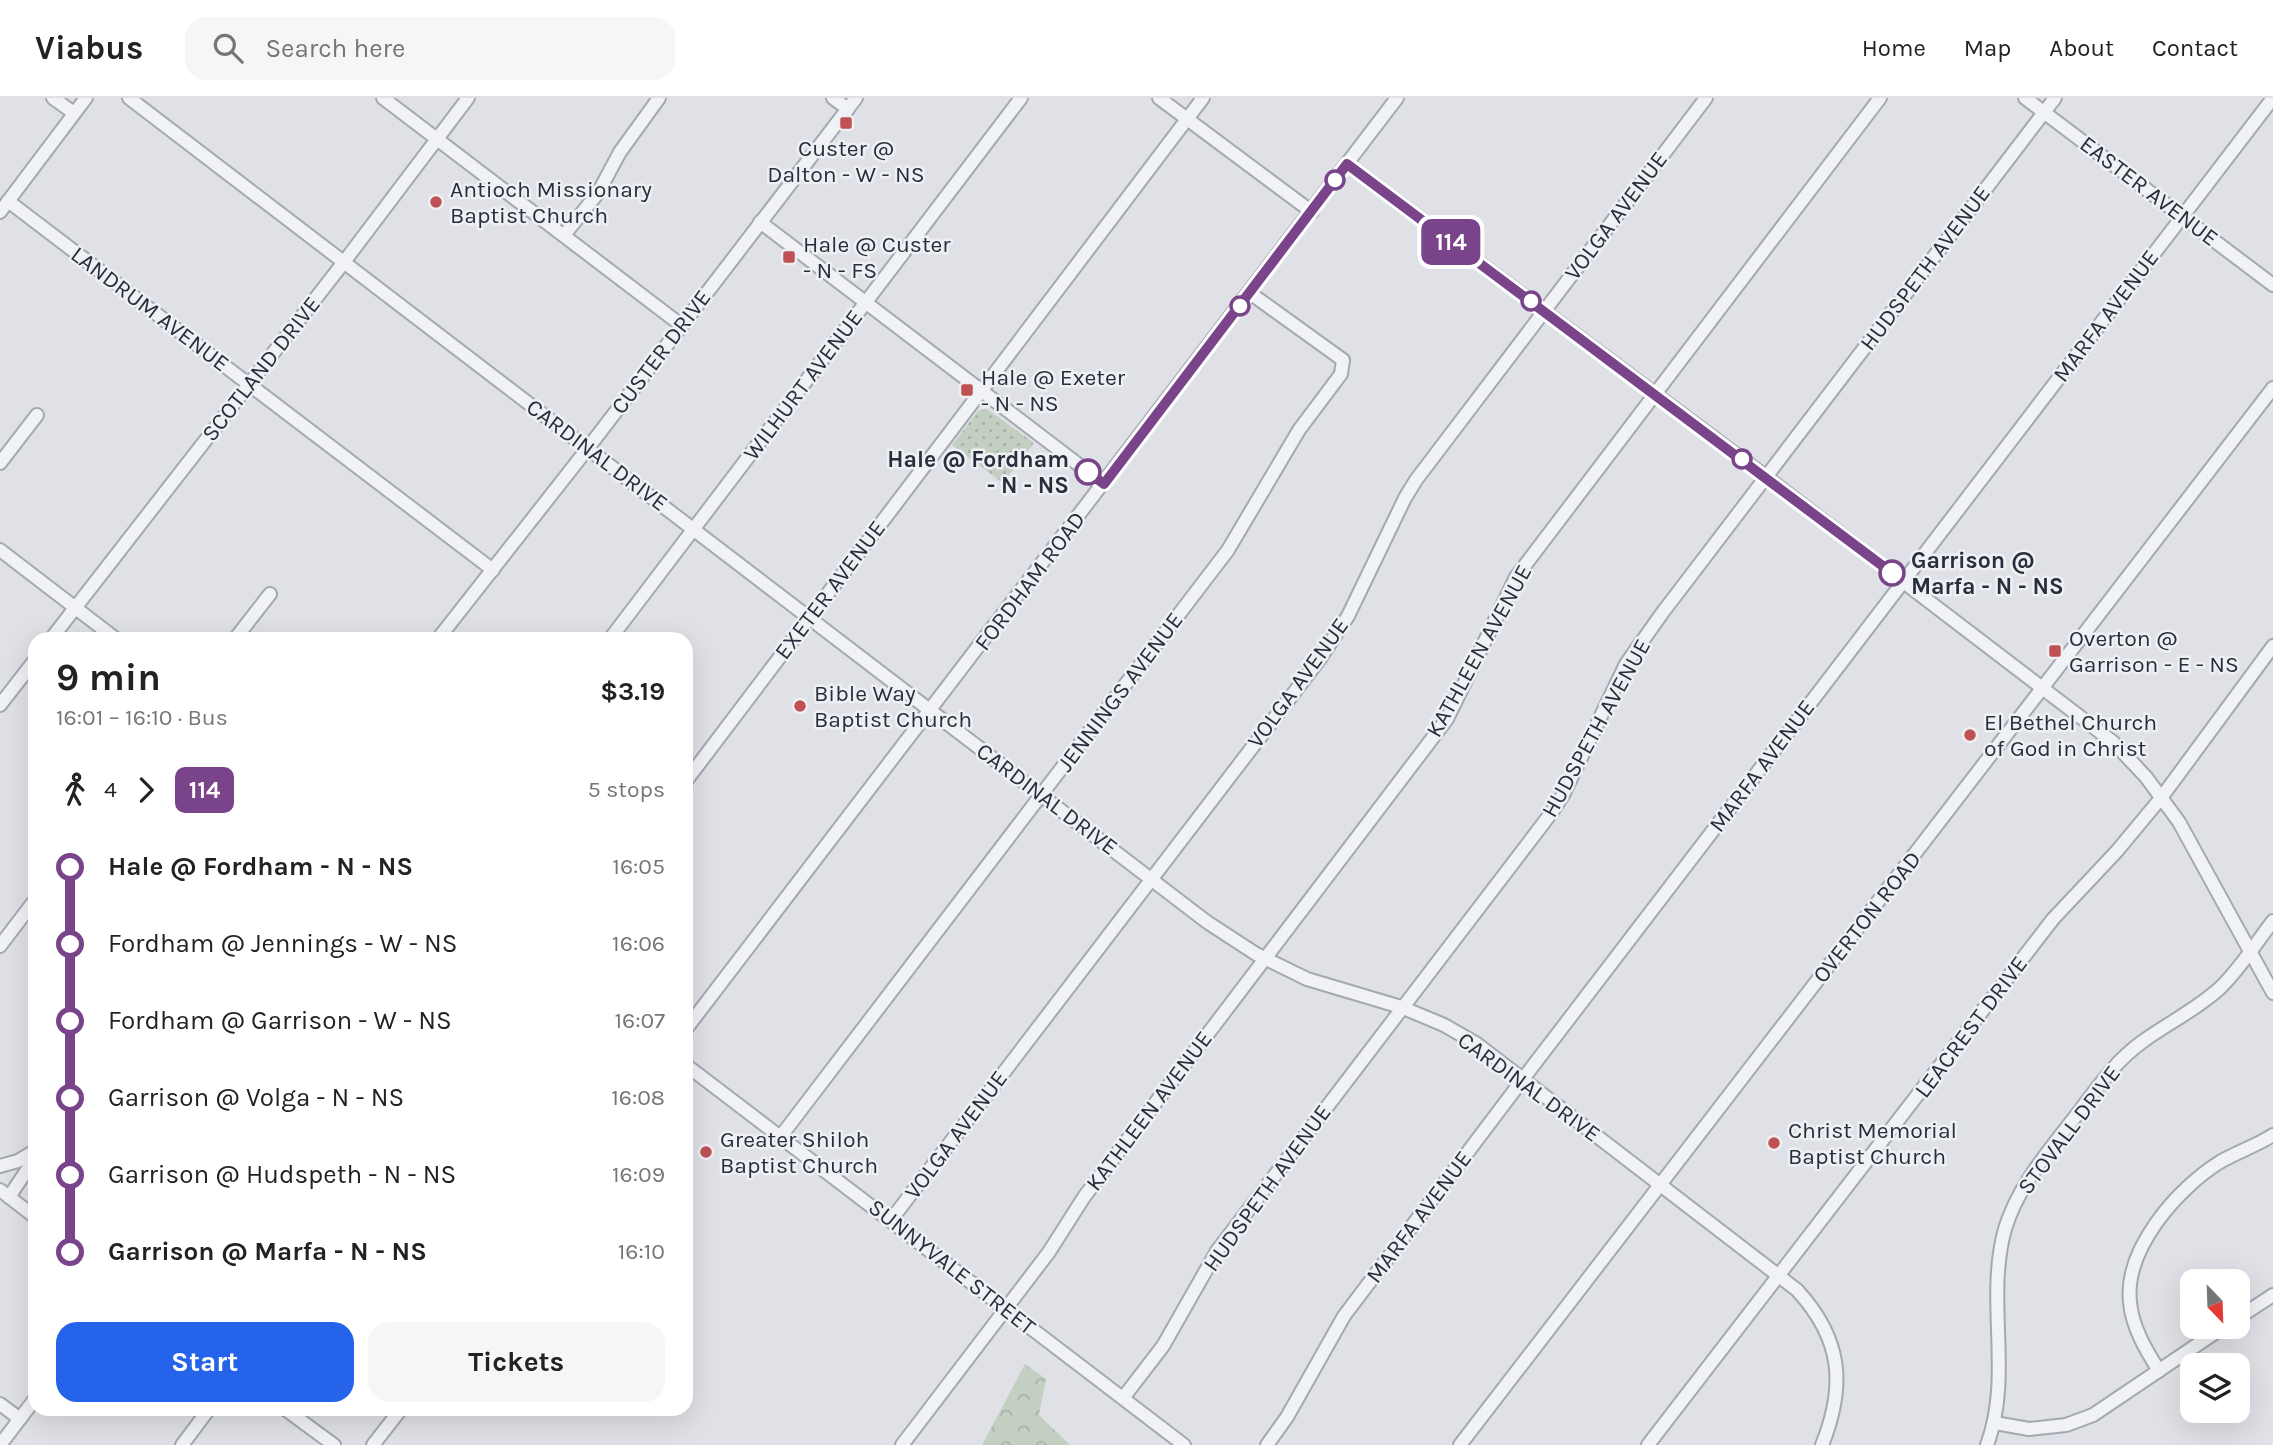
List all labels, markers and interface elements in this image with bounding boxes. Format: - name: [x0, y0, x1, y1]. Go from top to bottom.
- search box: [185, 17, 675, 80]
- text: Viabus: [35, 29, 143, 67]
- icon: search: [209, 29, 247, 67]
- text: Search here: [265, 33, 405, 64]
- text: Home: [1862, 34, 1926, 62]
- text: Map: [1964, 34, 2011, 62]
- text: About: [2049, 34, 2114, 62]
- text: Contact: [2152, 34, 2238, 62]
- marker: Custer @ Dalton - W - NS: [838, 115, 854, 131]
- street label: EASTER AVENUE: [2075, 130, 2223, 252]
- place label: Custer @ Dalton - W - NS: [767, 135, 925, 188]
- street label: VOLGA AVENUE: [1559, 146, 1673, 286]
- unlabelled marker: [1325, 170, 1345, 190]
- place label: Antioch Missionary Baptist Church: [450, 176, 652, 229]
- street label: HUDSPETH AVENUE: [1854, 180, 1996, 356]
- marker: Antioch Missionary Baptist Church: [428, 194, 444, 210]
- line badge: 114: [1411, 219, 1491, 265]
- text: 114: [1435, 228, 1467, 256]
- place label: Hale @ Custer - N - FS: [803, 231, 951, 284]
- street label: LANDRUM AVENUE: [66, 241, 234, 377]
- street label: MARFA AVENUE: [2048, 245, 2164, 387]
- marker: Hale @ Custer - N - FS: [781, 249, 797, 265]
- street label: CUSTER DRIVE: [606, 285, 716, 419]
- street label: SCOTLAND DRIVE: [196, 291, 326, 447]
- unlabelled marker: [1521, 291, 1541, 311]
- unlabelled marker: [1230, 296, 1250, 316]
- street label: WILHURT AVENUE: [738, 304, 868, 466]
- place label: Hale @ Exeter - N - NS: [981, 364, 1126, 417]
- marker: Hale @ Exeter - N - NS: [959, 382, 975, 398]
- street label: CARDINAL DRIVE: [521, 393, 673, 517]
- place label: Hale @ Fordham - N - NS: [887, 446, 1069, 499]
- unlabelled marker: [1732, 449, 1752, 469]
- marker: Hale @ Fordham - N - NS: [1075, 459, 1101, 485]
- street label: FORDHAM ROAD: [969, 506, 1091, 656]
- street label: EXETER AVENUE: [769, 515, 891, 665]
- place label: Garrison @ Marfa - N - NS: [1911, 547, 2064, 600]
- street label: KATHLEEN AVENUE: [1420, 560, 1538, 742]
- marker: Garrison @ Marfa - N - NS: [1879, 560, 1905, 586]
- street label: JENNINGS AVENUE: [1051, 607, 1189, 777]
- street label: VOLGA AVENUE: [1242, 613, 1354, 753]
- place label: Overton @ Garrison - E - NS: [2069, 625, 2239, 678]
- street label: HUDSPETH AVENUE: [1536, 634, 1656, 822]
- marker: Overton @ Garrison - E - NS: [2047, 643, 2063, 659]
- text: 9 min: [56, 655, 161, 700]
- text: $3.19: [600, 676, 665, 707]
- place label: Bible Way Baptist Church: [814, 680, 972, 733]
- street label: MARFA AVENUE: [1704, 695, 1820, 837]
- marker: Bible Way Baptist Church: [792, 698, 808, 714]
- text: 16:01 – 16:10 · Bus: [56, 704, 228, 731]
- place label: El Bethel Church of God in Christ: [1984, 709, 2157, 762]
- marker: El Bethel Church of God in Christ: [1962, 727, 1978, 743]
- street label: CARDINAL DRIVE: [971, 737, 1123, 861]
- icon: walk: [56, 771, 94, 809]
- icon: forward: [127, 771, 165, 809]
- text: 4: [104, 776, 117, 803]
- text: 114: [189, 776, 220, 804]
- text: 5 stops: [588, 776, 665, 803]
- street label: OVERTON ROAD: [1807, 846, 1927, 988]
- text: Hale @ Fordham - N - NS: [108, 851, 413, 882]
- text: 16:05: [612, 853, 665, 880]
- text: Fordham @ Jennings - W - NS: [108, 928, 458, 959]
- text: 16:06: [612, 930, 665, 957]
- street label: LEACREST DRIVE: [1909, 951, 2033, 1103]
- text: Fordham @ Garrison - W - NS: [108, 1005, 452, 1036]
- text: 16:07: [614, 1007, 665, 1034]
- street label: KATHLEEN AVENUE: [1080, 1026, 1218, 1196]
- street label: CARDINAL DRIVE: [1452, 1026, 1606, 1148]
- street label: STOVALL DRIVE: [2012, 1060, 2126, 1200]
- street label: VOLGA AVENUE: [899, 1065, 1013, 1205]
- text: Garrison @ Volga - N - NS: [108, 1082, 404, 1113]
- text: 16:08: [611, 1084, 665, 1111]
- street label: HUDSPETH AVENUE: [1197, 1099, 1337, 1277]
- place label: Christ Memorial Baptist Church: [1788, 1117, 1957, 1170]
- place label: Greater Shiloh Baptist Church: [720, 1126, 878, 1179]
- marker: Christ Memorial Baptist Church: [1766, 1135, 1782, 1151]
- marker: Greater Shiloh Baptist Church: [698, 1144, 714, 1160]
- street label: MARFA AVENUE: [1361, 1146, 1477, 1288]
- text: Garrison @ Hudspeth - N - NS: [108, 1159, 456, 1190]
- text: 16:09: [612, 1161, 665, 1188]
- street label: SUNNYVALE STREET: [863, 1193, 1041, 1341]
- text: Garrison @ Marfa - N - NS: [108, 1236, 427, 1267]
- text: 16:10: [618, 1238, 665, 1265]
- north arrow: [2180, 1269, 2250, 1339]
- map controls: [2180, 1269, 2250, 1423]
- button: Start: [56, 1322, 354, 1402]
- button: Tickets: [368, 1322, 665, 1402]
- button: layers: [2180, 1353, 2250, 1423]

